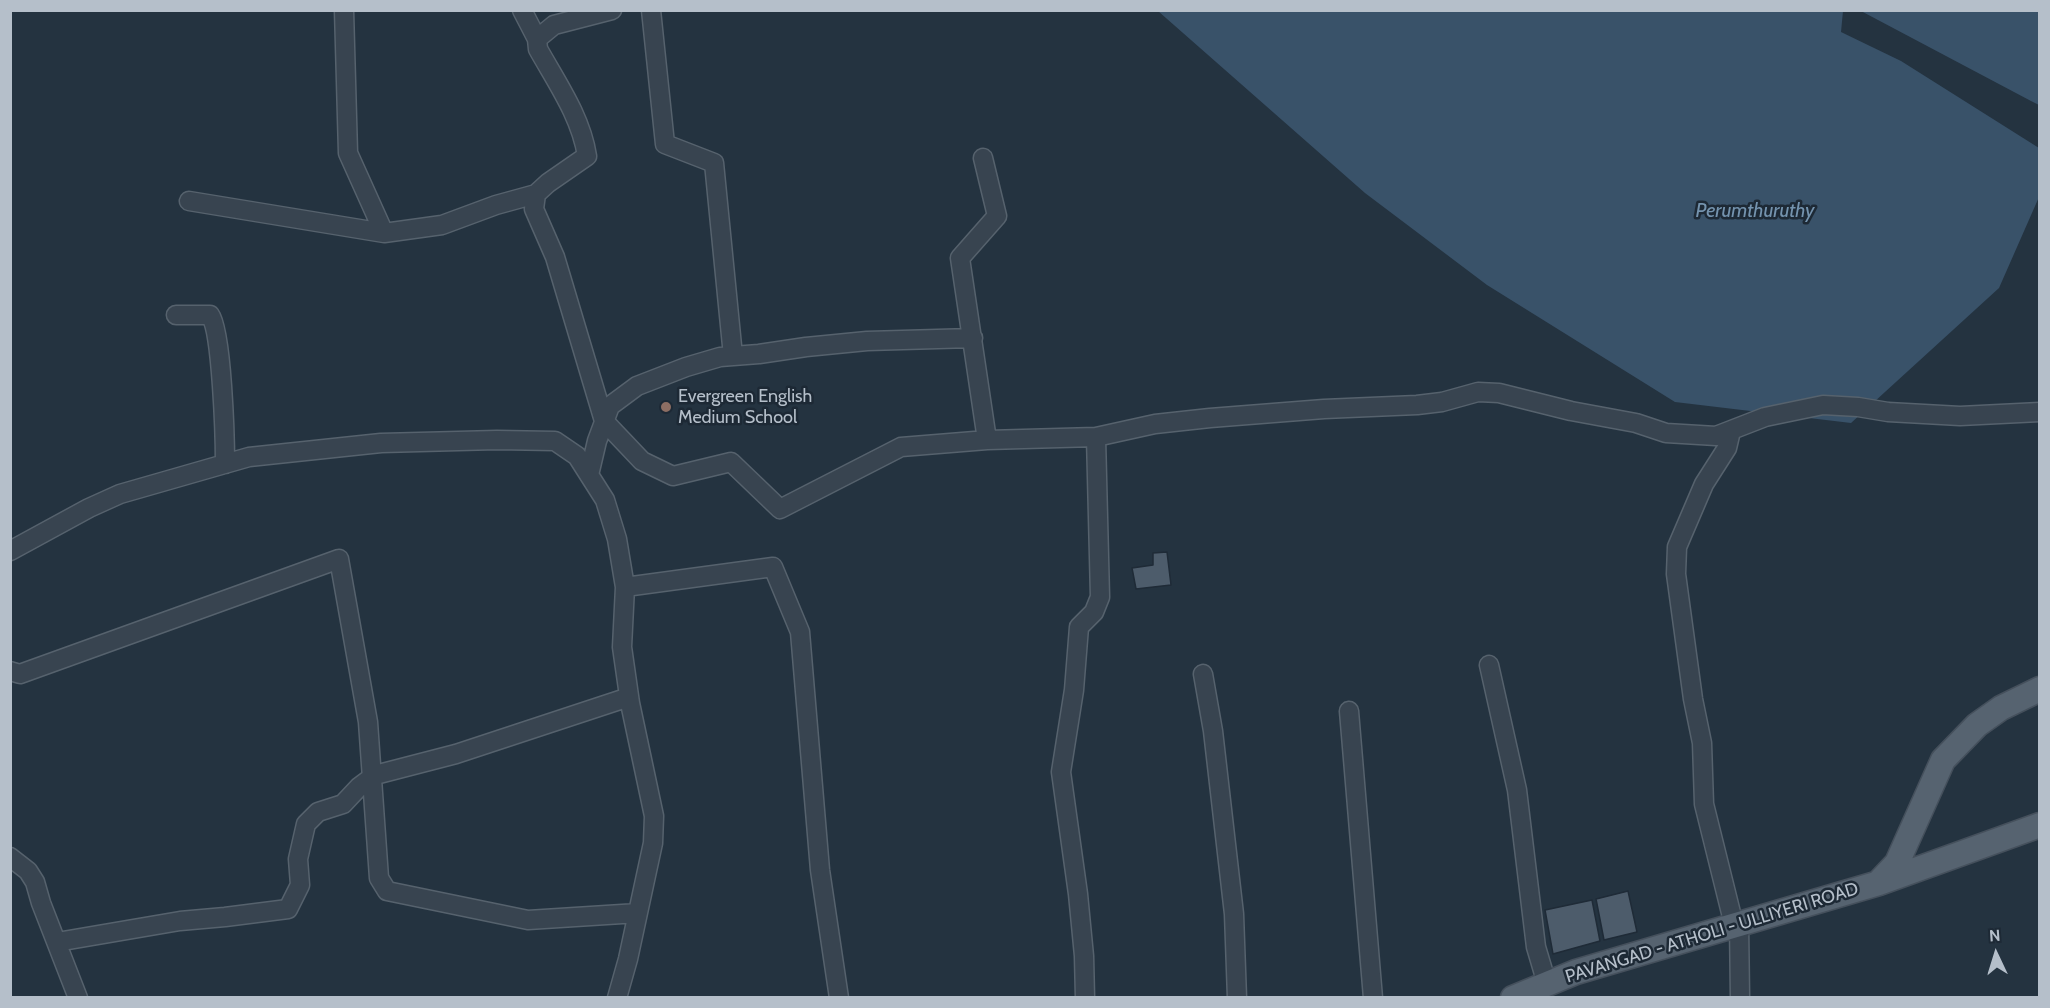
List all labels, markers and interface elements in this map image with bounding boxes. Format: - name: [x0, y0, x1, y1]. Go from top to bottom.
- water label: Perumthuruthy: [1696, 199, 1814, 223]
- place label: Evergreen English Medium School: [678, 386, 812, 428]
- marker: Evergreen English Medium School: [659, 400, 673, 414]
- street label: PAVANGAD - ATHOLI - ULLIYERI ROAD: [1563, 878, 1861, 988]
- north arrow: [1966, 924, 2026, 984]
- text: N: [1988, 926, 2001, 945]

